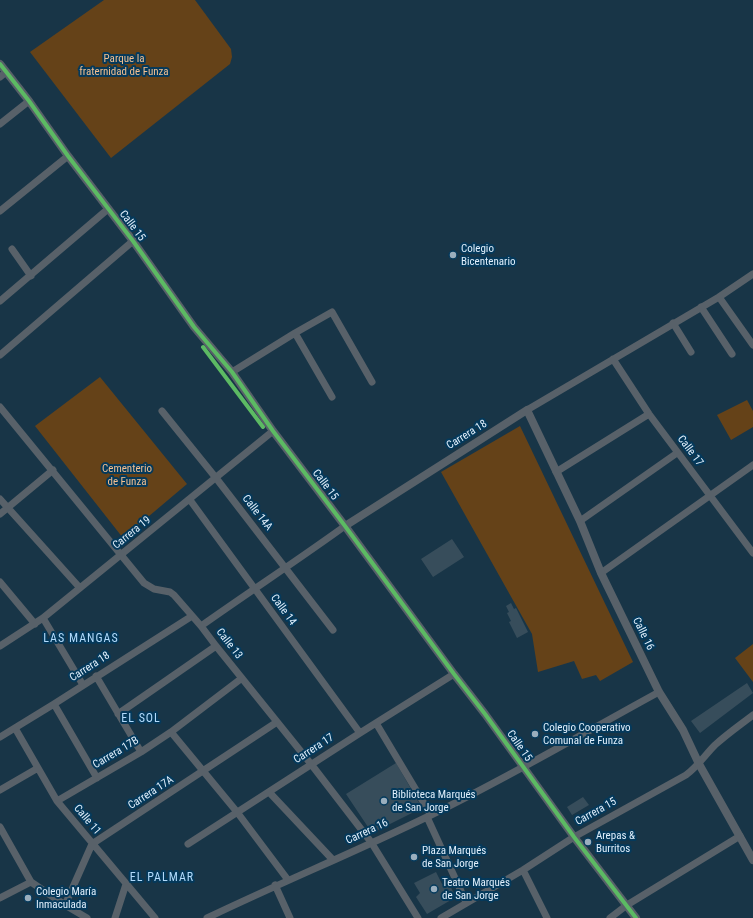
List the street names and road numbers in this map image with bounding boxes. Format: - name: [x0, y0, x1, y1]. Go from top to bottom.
- street label: Calle 15: [116, 208, 148, 244]
- street label: Carrera 18: [444, 417, 490, 453]
- street label: Calle 17: [674, 433, 706, 469]
- street label: Calle 15: [309, 467, 341, 503]
- street label: Calle 14A: [239, 493, 275, 533]
- street label: Carrera 19: [110, 514, 154, 552]
- street label: Calle 14: [267, 592, 299, 628]
- street label: Calle 16: [629, 615, 657, 653]
- street label: Calle 13: [213, 626, 245, 662]
- street label: Carrera 18: [68, 649, 112, 685]
- street label: Calle 15: [504, 728, 534, 764]
- street label: Carrera 17: [292, 731, 336, 767]
- street label: Carrera 17B: [91, 734, 141, 772]
- street label: Carrera 17A: [126, 773, 176, 813]
- street label: Carrera 15: [573, 795, 619, 829]
- street label: Calle 11: [71, 802, 103, 838]
- street label: Carrera 16: [344, 816, 390, 848]

